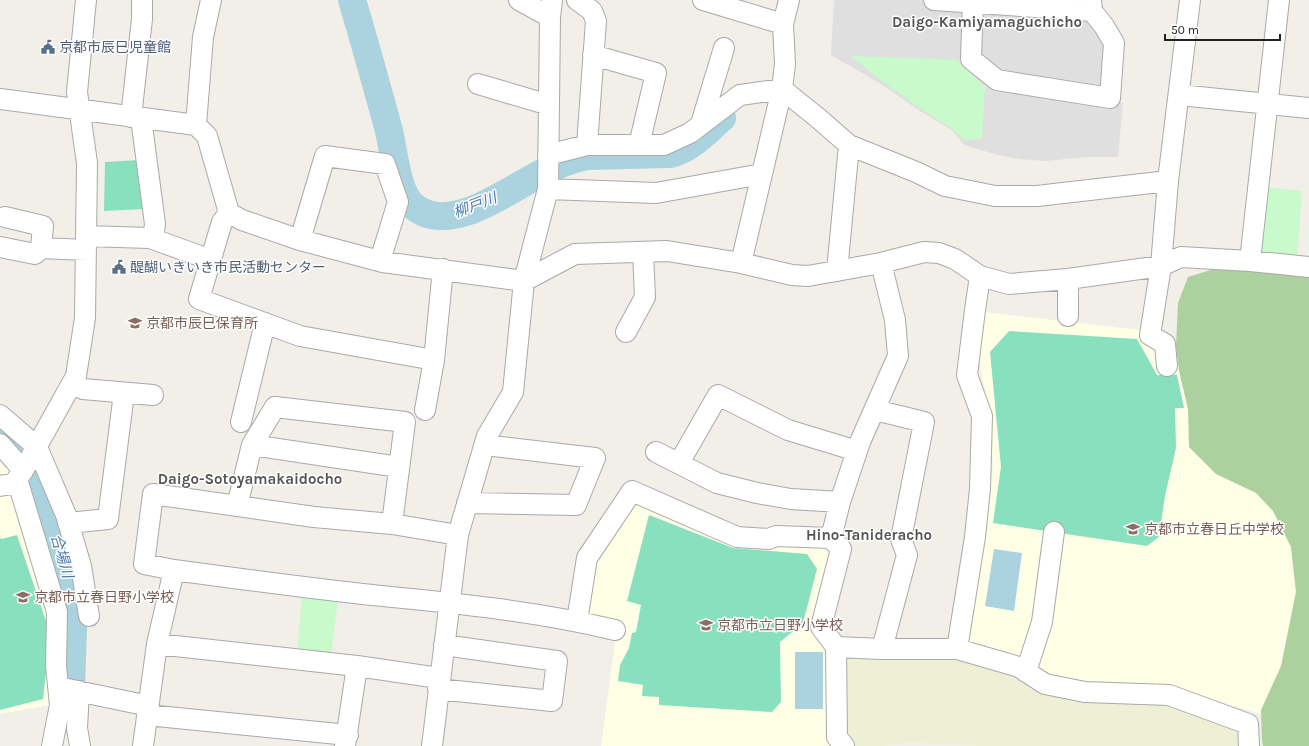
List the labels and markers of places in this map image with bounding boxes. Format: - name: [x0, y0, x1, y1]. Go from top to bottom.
- public building icon: 京都市辰巳児童館: [40, 39, 56, 55]
- place label: 京都市辰巳児童館: [59, 39, 171, 56]
- public building icon: 醍醐いきいき市民活動センター: [111, 259, 127, 275]
- place label: 醍醐いきいき市民活動センター: [130, 259, 326, 276]
- school or university icon: 京都市辰巳保育所: [127, 315, 143, 331]
- place label: 京都市辰巳保育所: [146, 315, 258, 332]
- school or university icon: 京都市立春日丘中学校: [1125, 521, 1141, 537]
- place label: 京都市立春日丘中学校: [1144, 521, 1284, 538]
- school or university icon: 京都市立春日野小学校: [15, 589, 31, 605]
- place label: 京都市立春日野小学校: [34, 589, 174, 606]
- school or university icon: 京都市立日野小学校: [698, 617, 714, 633]
- place label: 京都市立日野小学校: [717, 617, 843, 634]

